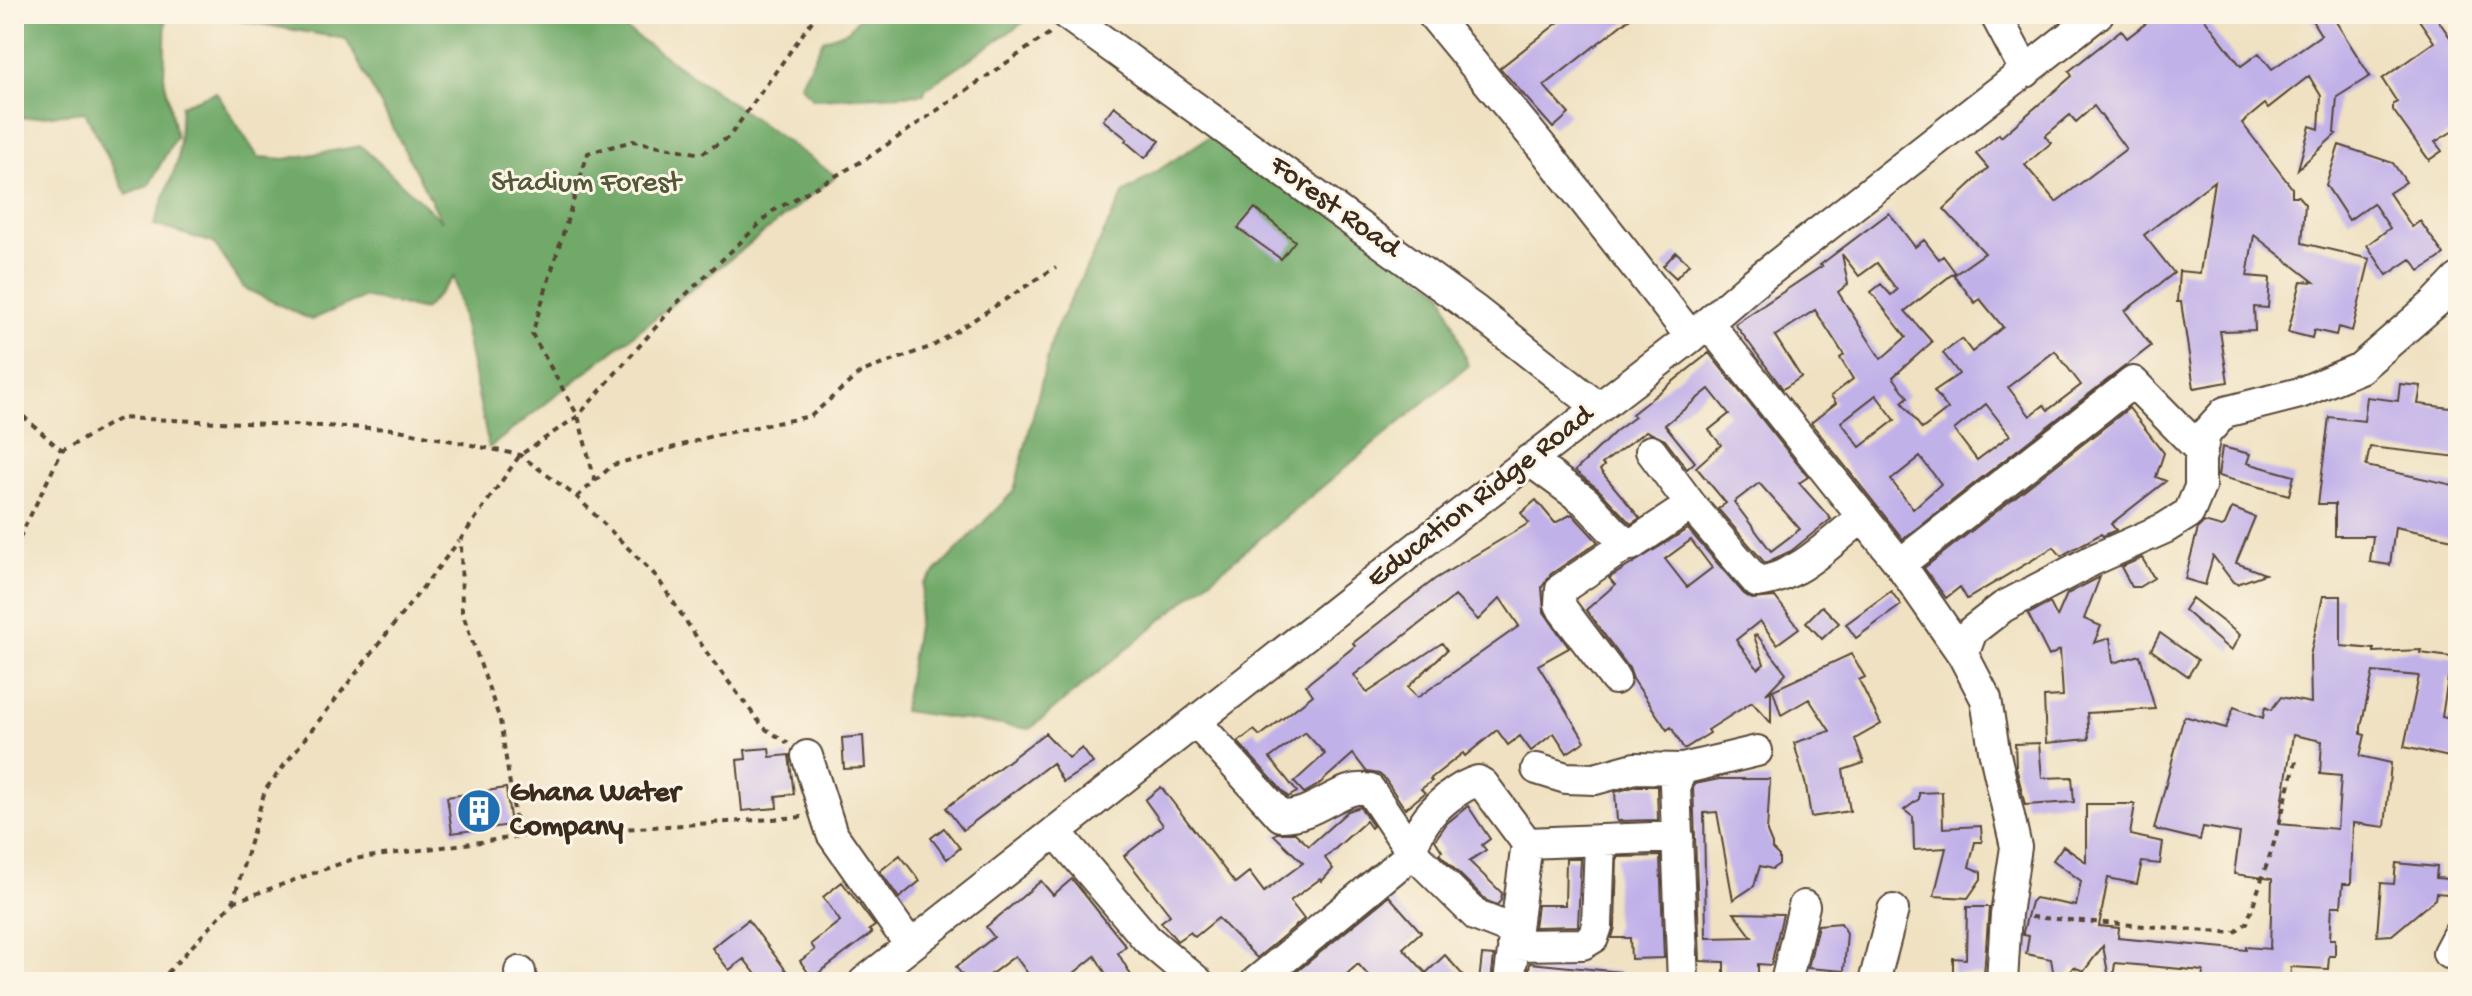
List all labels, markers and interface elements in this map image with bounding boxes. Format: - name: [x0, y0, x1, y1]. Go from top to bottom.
- street label: Forest Road: [1261, 148, 1408, 269]
- park label: Stadium Forest: [491, 167, 684, 202]
- street label: Education Ridge Road: [1361, 397, 1603, 597]
- place label: Ghana Water Company: [510, 777, 684, 846]
- building icon: Ghana Water Company: [455, 787, 503, 835]

